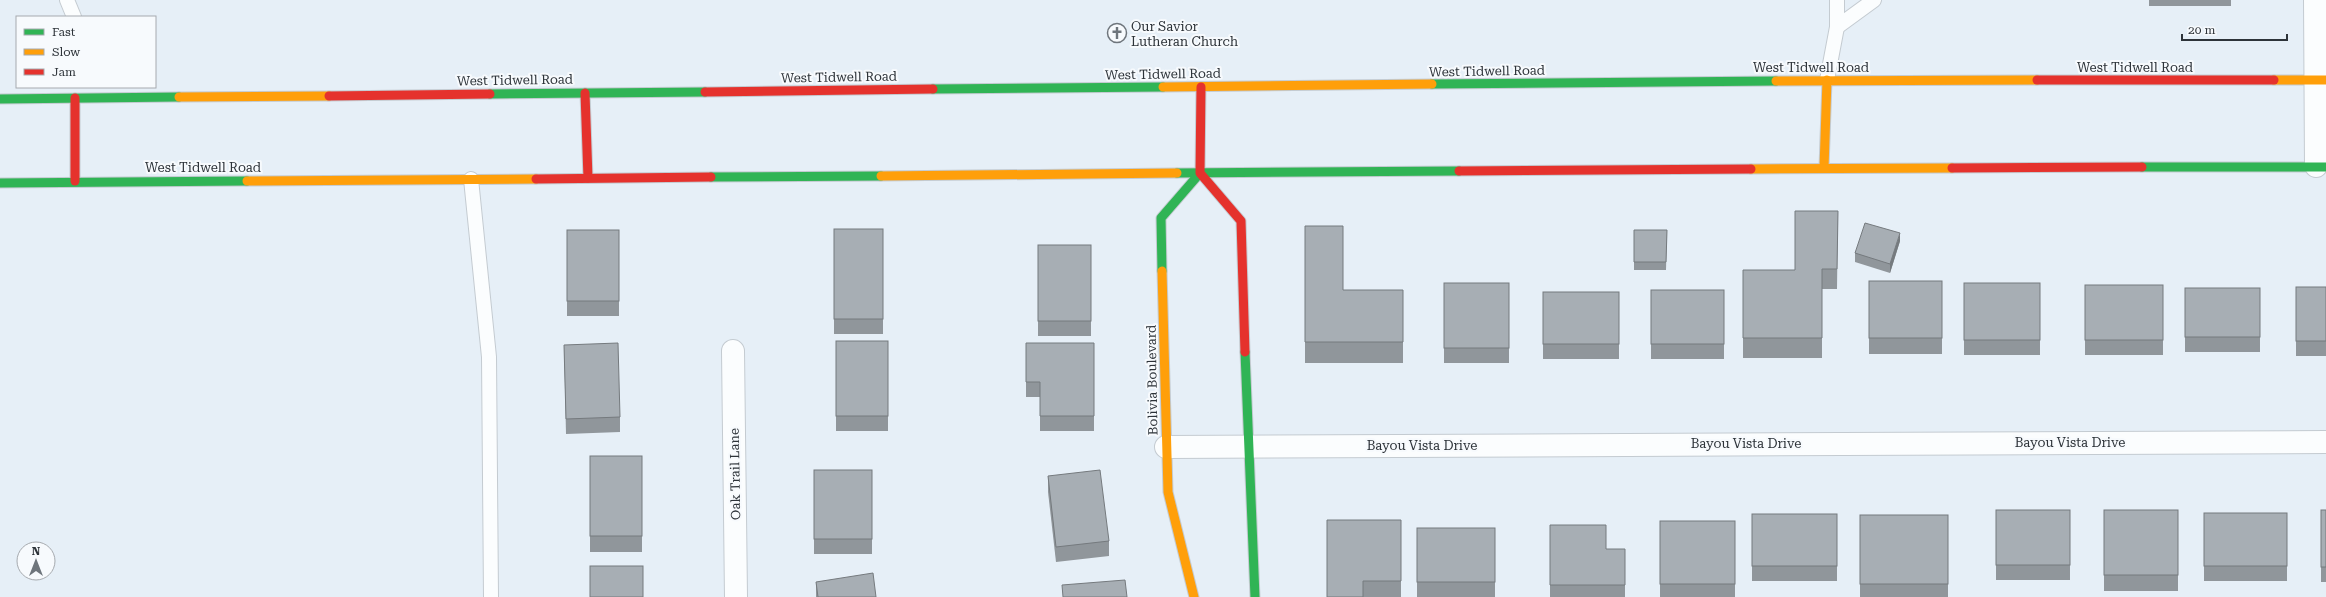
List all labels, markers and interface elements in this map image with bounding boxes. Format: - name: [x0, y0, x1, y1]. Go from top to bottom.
- legend: [16, 16, 156, 88]
- scale bar: [2182, 16, 2287, 42]
- place label: Our Savior Lutheran Church: [1131, 19, 1239, 49]
- church icon: Our Savior Lutheran Church: [1106, 22, 1128, 44]
- text: 20 m: [2188, 23, 2215, 37]
- text: Fast: [52, 25, 76, 39]
- text: Slow: [52, 45, 80, 59]
- street label: West Tidwell Road: [1753, 60, 1870, 75]
- street label: West Tidwell Road: [2077, 60, 2194, 75]
- street label: West Tidwell Road: [1429, 62, 1546, 80]
- text: Jam: [52, 65, 76, 79]
- street label: West Tidwell Road: [1105, 65, 1222, 83]
- street label: West Tidwell Road: [781, 68, 898, 86]
- street label: West Tidwell Road: [457, 71, 574, 89]
- street label: West Tidwell Road: [145, 160, 262, 175]
- street label: Bolivia Boulevard: [1144, 324, 1160, 435]
- street label: Oak Trail Lane: [727, 428, 743, 520]
- street label: Bayou Vista Drive: [2015, 435, 2125, 450]
- street label: Bayou Vista Drive: [1691, 436, 1801, 451]
- street label: Bayou Vista Drive: [1367, 438, 1477, 453]
- north arrow: [16, 541, 56, 581]
- text: N: [32, 545, 41, 558]

